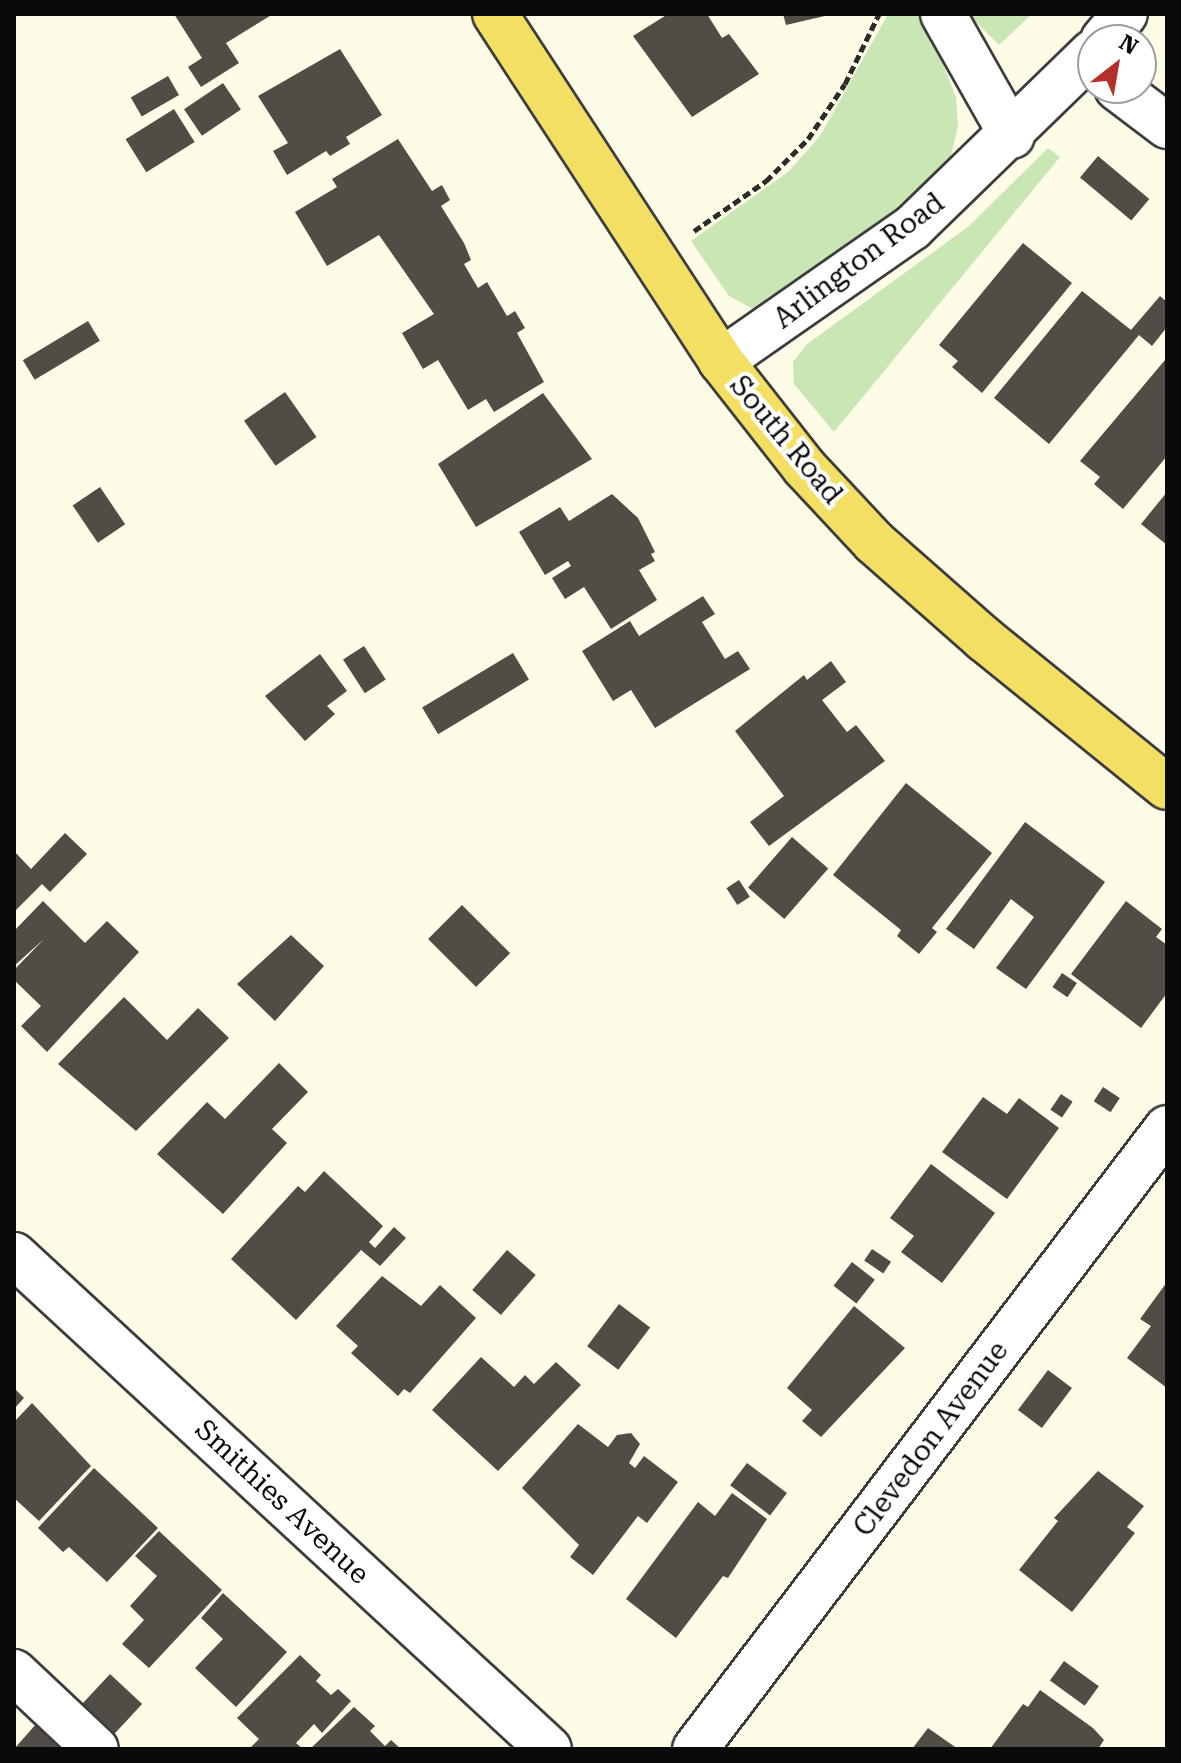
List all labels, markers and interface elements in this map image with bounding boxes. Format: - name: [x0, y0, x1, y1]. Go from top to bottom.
- north arrow: [1077, 24, 1157, 104]
- text: N: [1115, 30, 1142, 60]
- street label: Arlington Road: [767, 186, 951, 336]
- street label: South Road: [723, 369, 849, 511]
- street label: Clevedon Avenue: [847, 1335, 1015, 1543]
- street label: Smithies Avenue: [188, 1413, 376, 1591]

